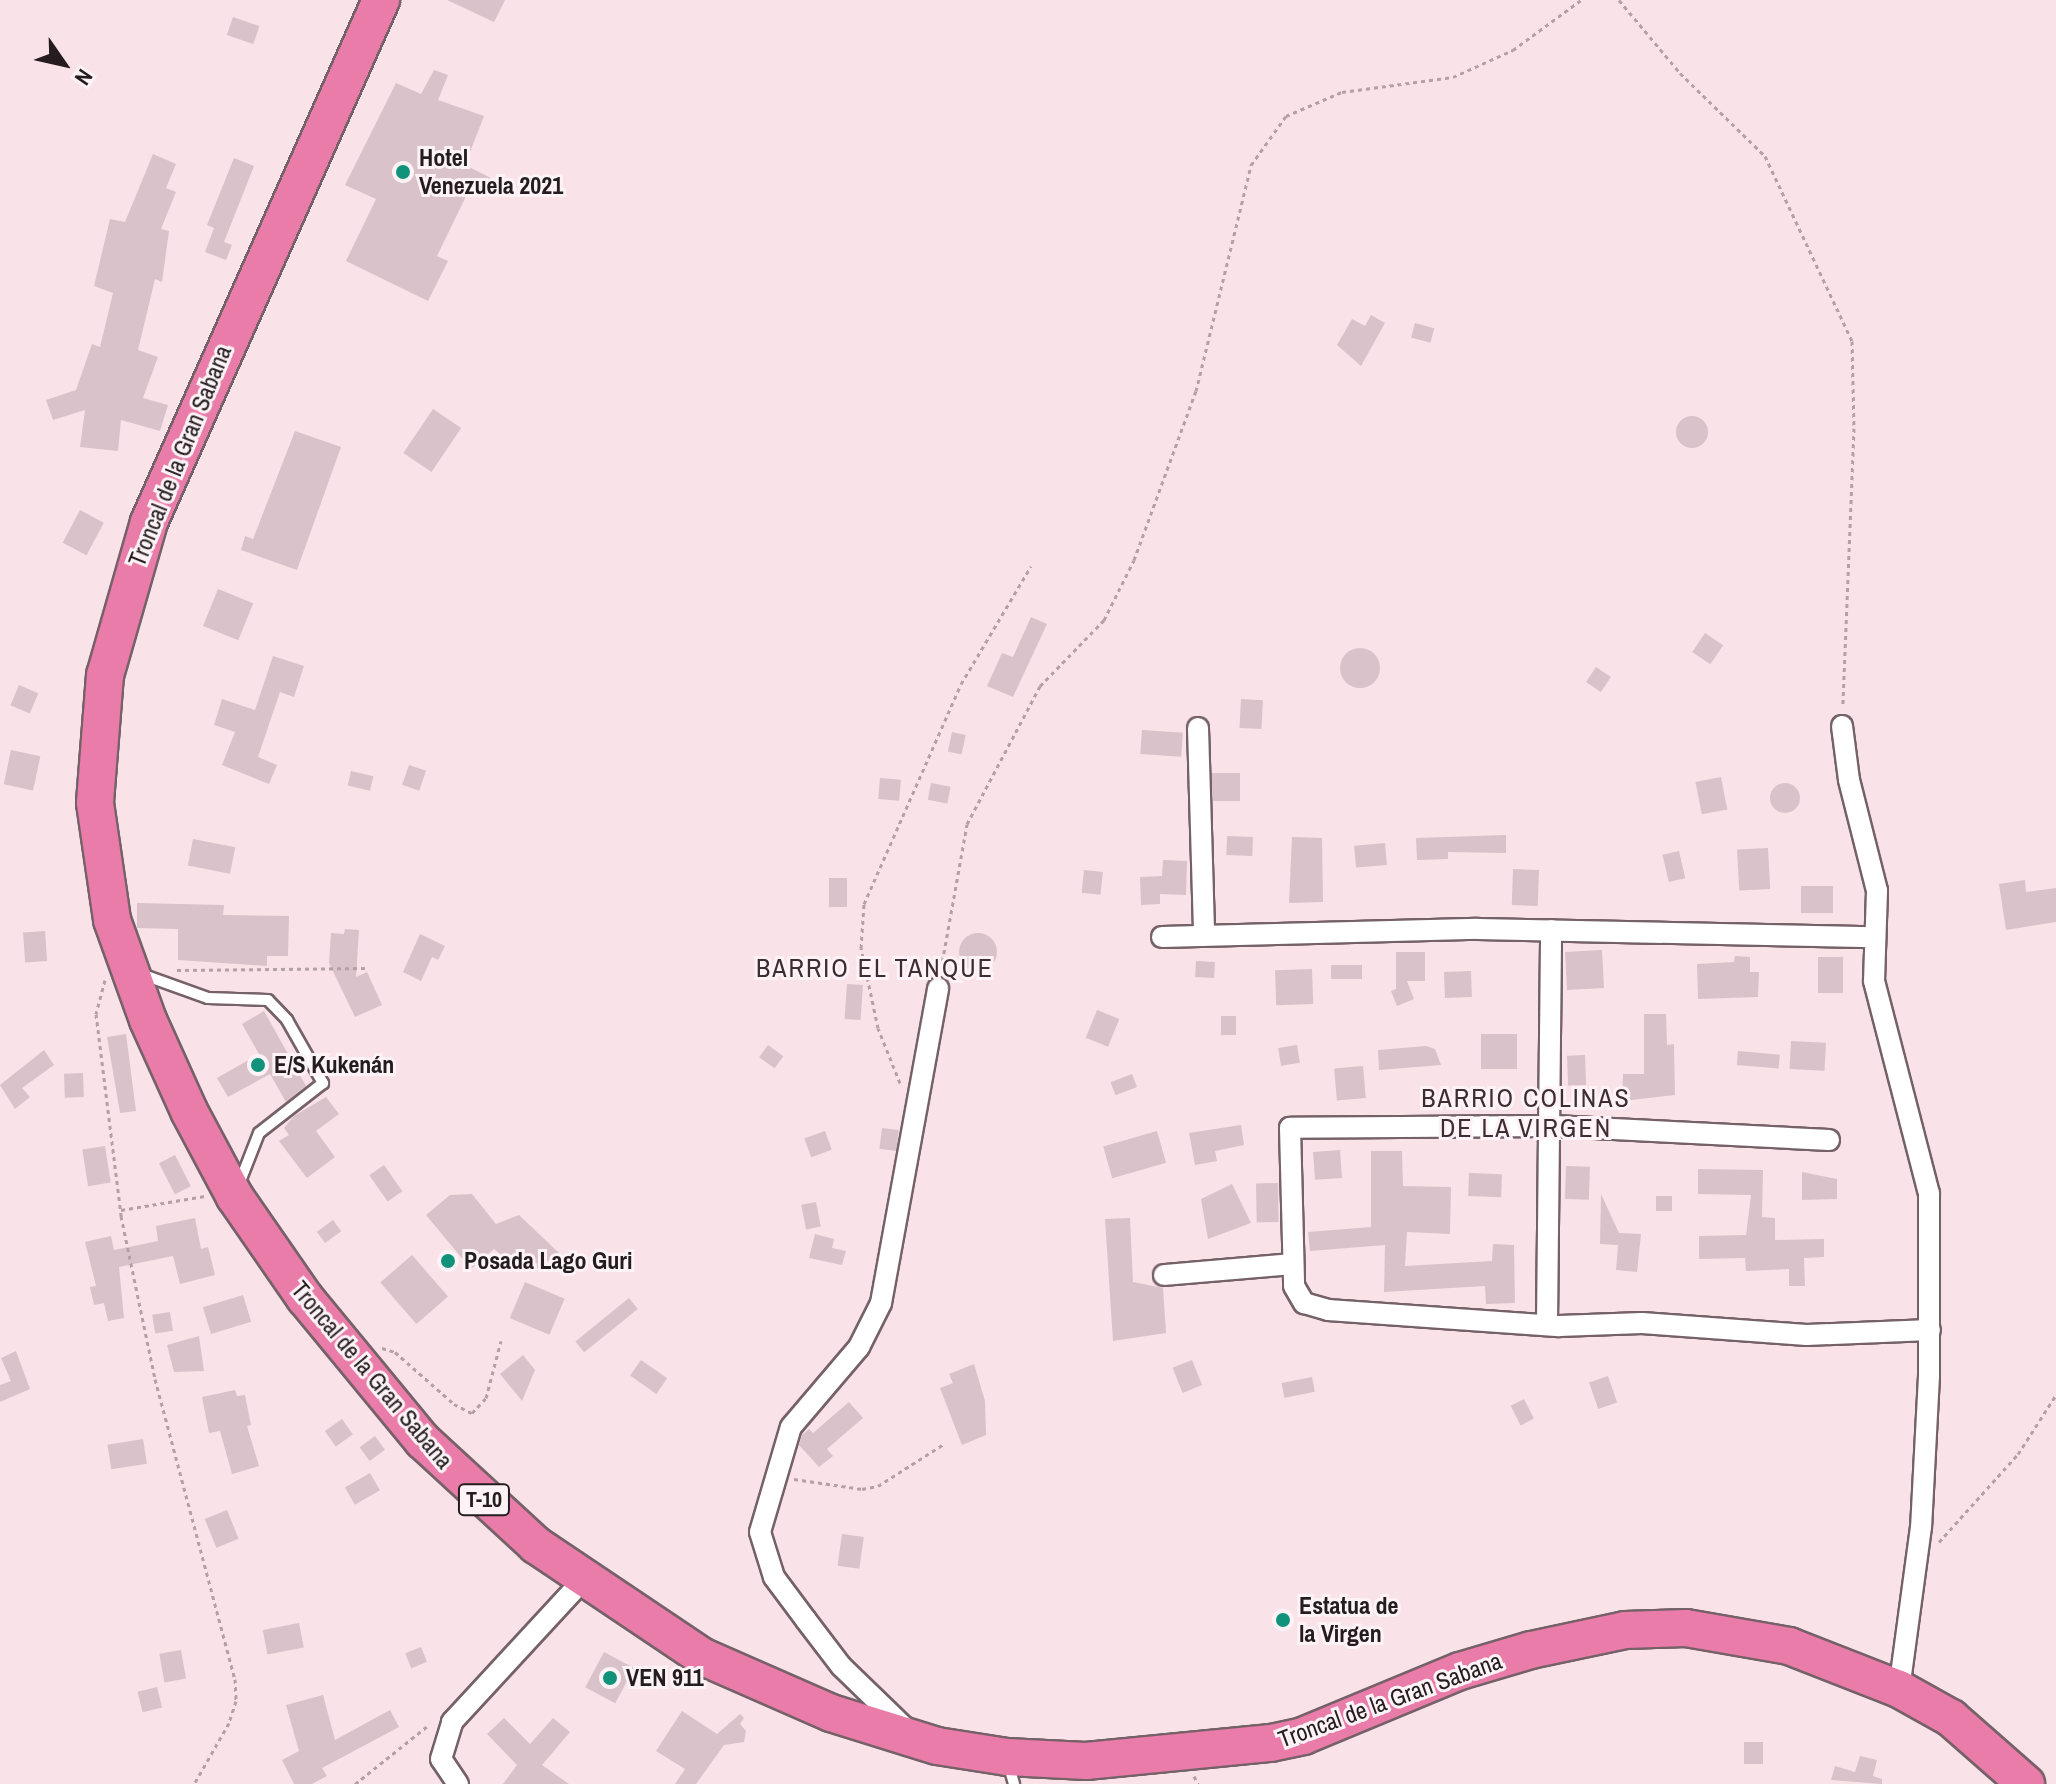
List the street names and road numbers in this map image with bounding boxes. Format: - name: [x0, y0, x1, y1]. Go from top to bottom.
- street label: Troncal de la Gran Sabana: [123, 341, 237, 571]
- street label: Troncal de la Gran Sabana: [285, 1276, 459, 1474]
- road number: T-10: [456, 1482, 512, 1518]
- street label: Troncal de la Gran Sabana: [1274, 1646, 1506, 1754]

